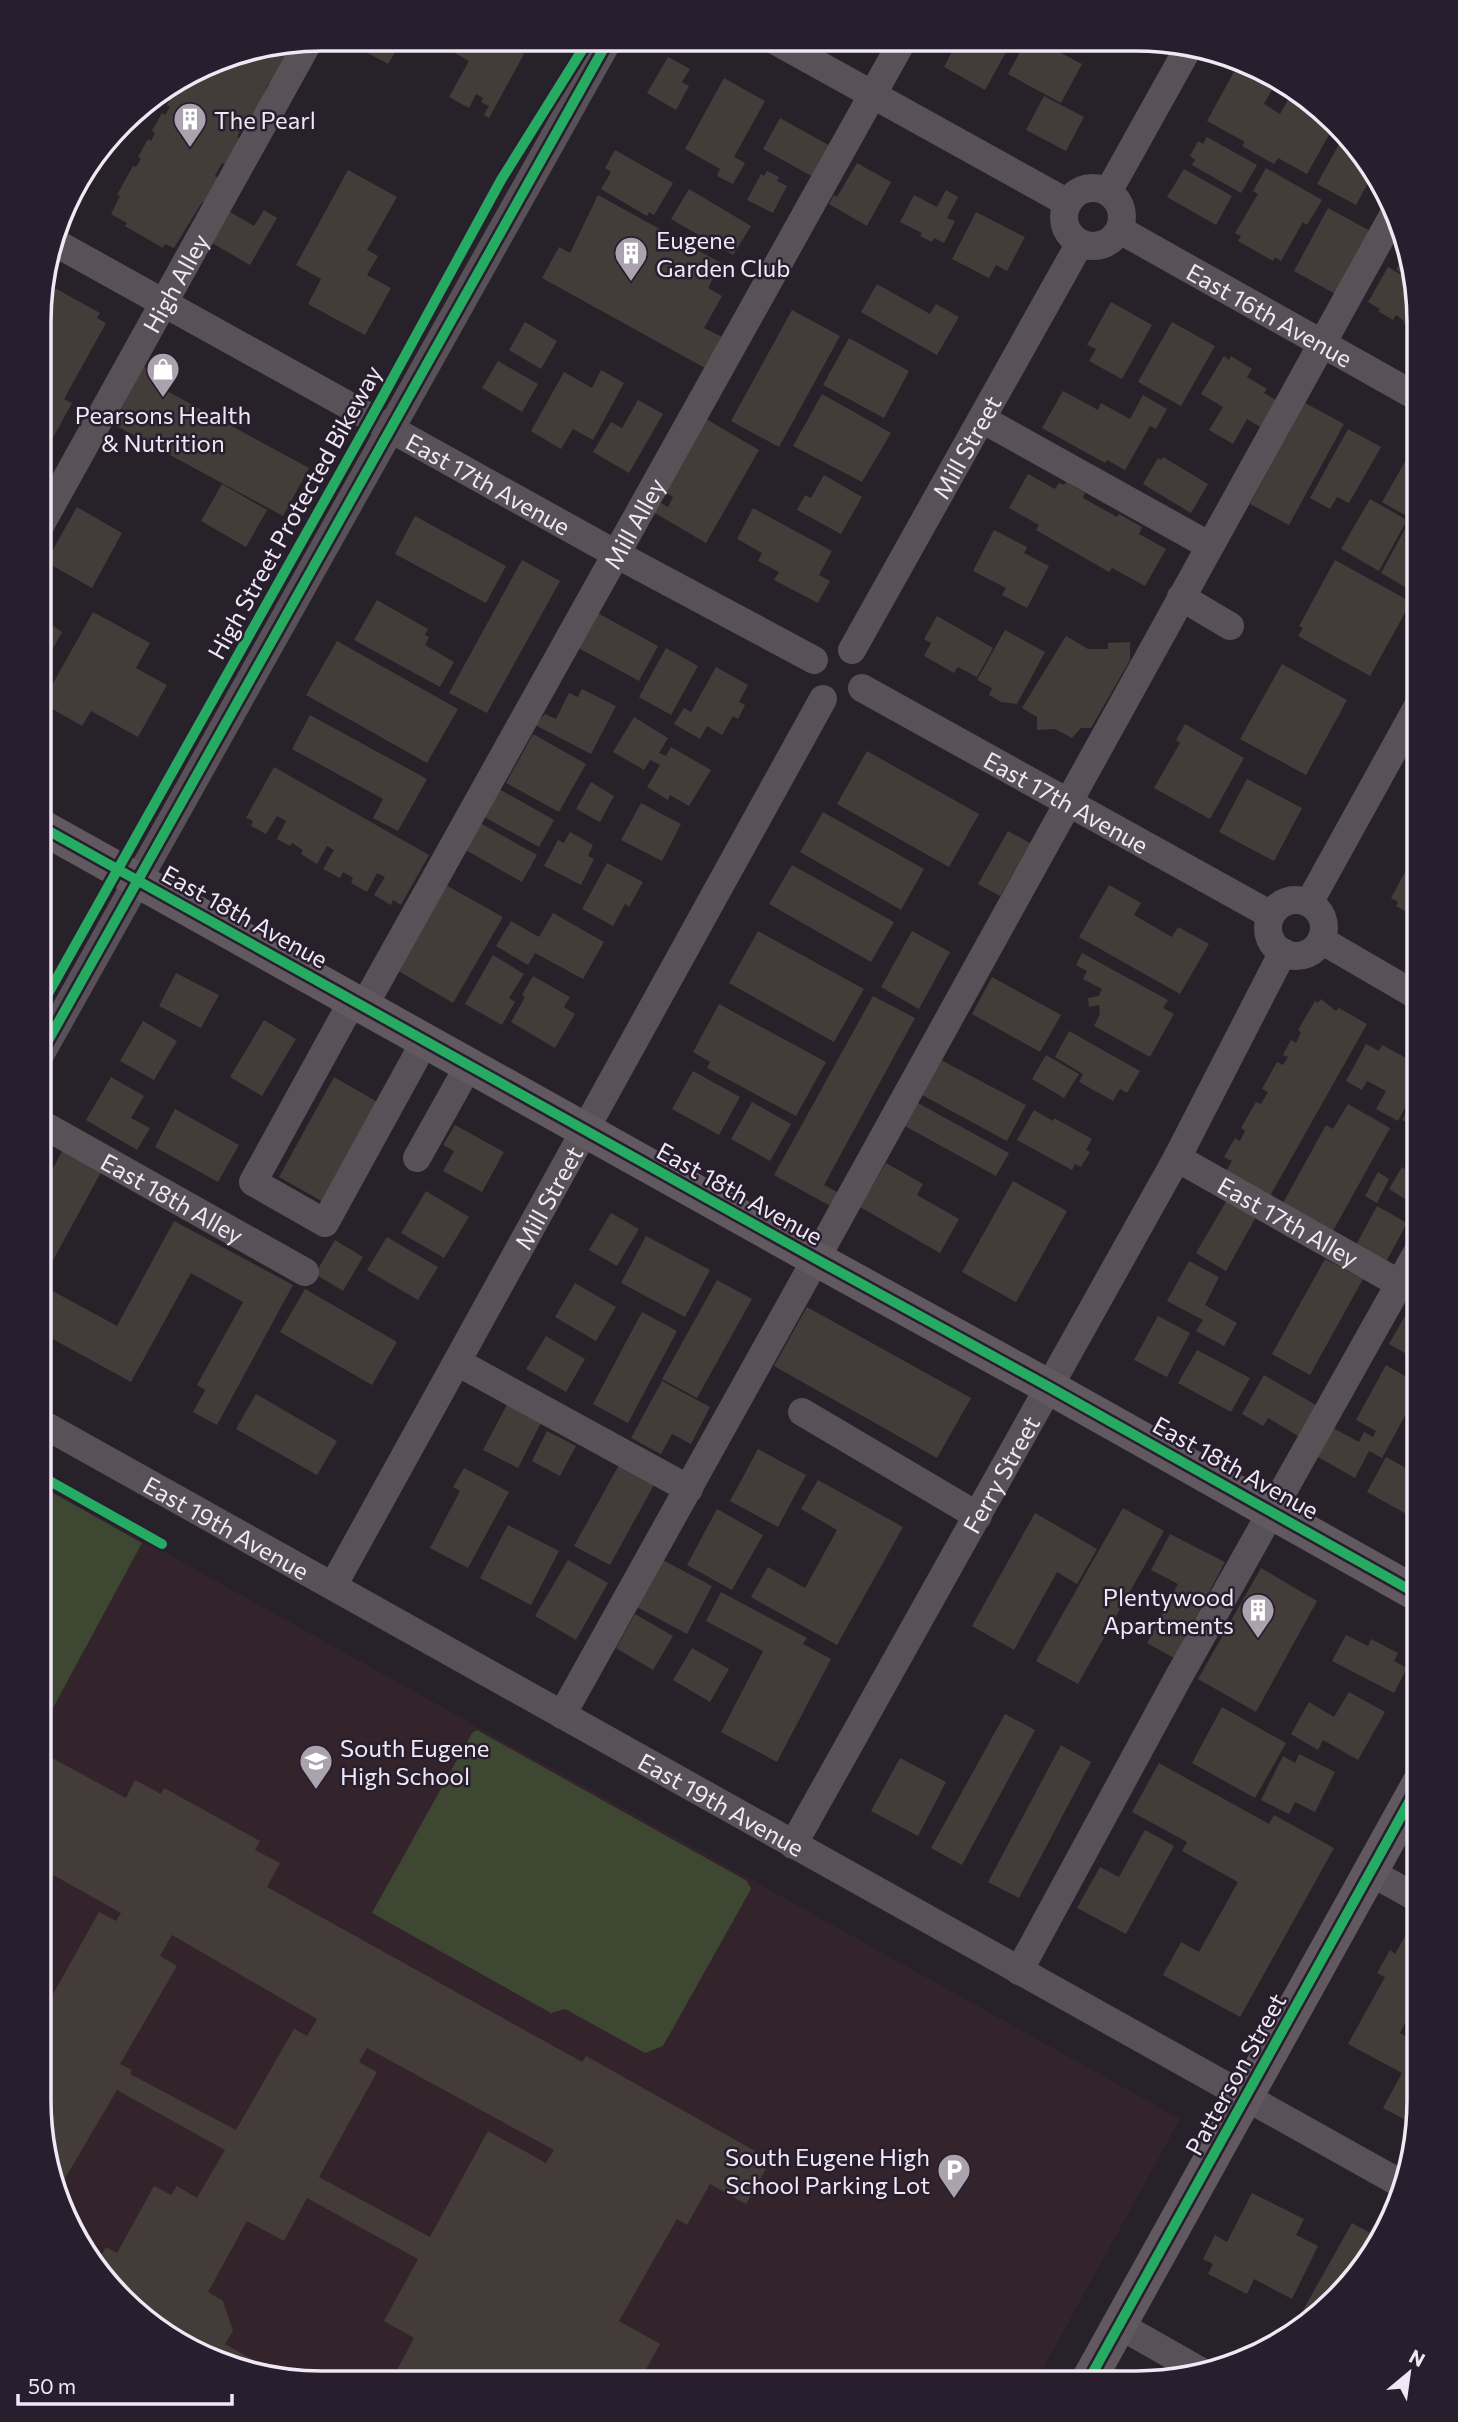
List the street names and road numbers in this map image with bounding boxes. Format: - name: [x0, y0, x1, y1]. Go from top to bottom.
- street label: High Alley: [136, 228, 214, 337]
- street label: East 16th Avenue: [1182, 256, 1358, 372]
- street label: High Street Protected Bikeway: [201, 360, 387, 664]
- street label: Mill Street: [925, 390, 1006, 503]
- street label: East 17th Avenue: [401, 426, 576, 540]
- street label: Mill Alley: [597, 473, 670, 574]
- street label: East 17th Avenue: [979, 744, 1154, 859]
- street label: East 18th Avenue: [157, 858, 333, 974]
- street label: East 18th Avenue: [652, 1135, 828, 1251]
- street label: Mill Street: [507, 1140, 588, 1254]
- street label: East 18th Alley: [96, 1146, 249, 1249]
- street label: East 17th Alley: [1213, 1170, 1364, 1272]
- street label: East 18th Avenue: [1148, 1409, 1324, 1525]
- street label: Ferry Street: [956, 1410, 1045, 1538]
- street label: East 19th Avenue: [139, 1469, 315, 1585]
- street label: East 19th Avenue: [634, 1746, 809, 1862]
- street label: Patterson Street: [1179, 1988, 1291, 2160]

